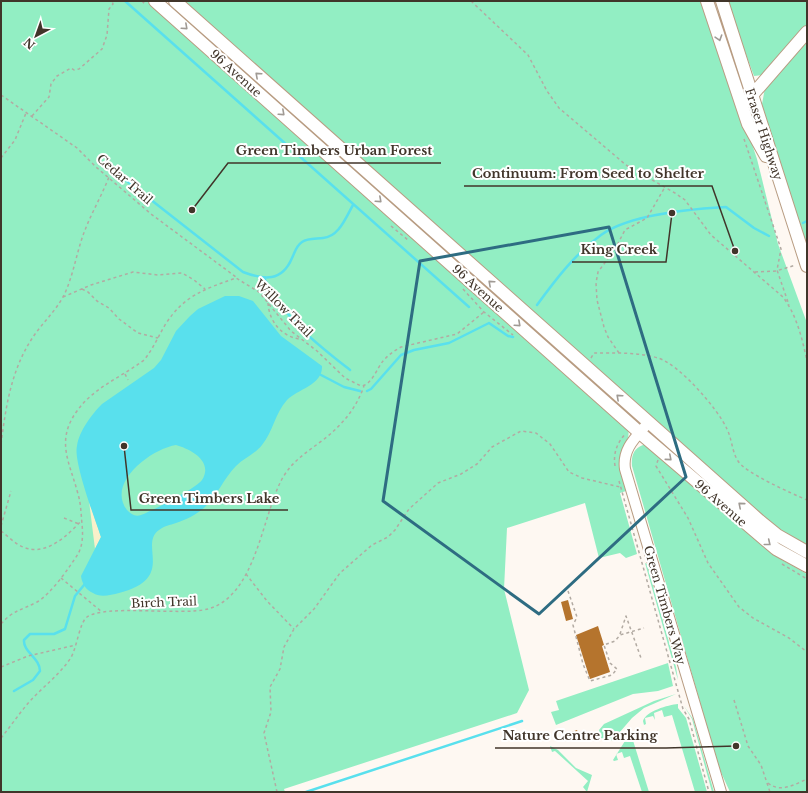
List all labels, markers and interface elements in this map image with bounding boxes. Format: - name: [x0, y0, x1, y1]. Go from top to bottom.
- north arrow: [16, 16, 56, 56]
- one-way arrow: [180, 22, 187, 29]
- text: N: [20, 34, 38, 52]
- one-way arrow: [714, 34, 723, 41]
- street label: 96 Avenue: [207, 46, 265, 100]
- one-way arrow: [255, 72, 263, 80]
- street label: Fraser Highway: [742, 86, 786, 182]
- one-way arrow: [277, 109, 284, 116]
- callout: Green Timbers Urban Forest: [228, 138, 441, 163]
- text: Green Timbers Urban Forest: [236, 142, 432, 159]
- street label: Cedar Trail: [94, 151, 156, 207]
- callout: Continuum: From Seed to Shelter: [464, 161, 712, 186]
- text: Continuum: From Seed to Shelter: [472, 165, 705, 182]
- one-way arrow: [374, 195, 381, 202]
- callout: King Creek: [572, 237, 666, 262]
- text: King Creek: [580, 241, 658, 258]
- street label: 96 Avenue: [449, 261, 507, 315]
- street label: Willow Trail: [251, 275, 316, 340]
- one-way arrow: [488, 280, 495, 287]
- one-way arrow: [513, 319, 520, 326]
- one-way arrow: [616, 395, 624, 402]
- one-way arrow: [665, 454, 672, 461]
- street label: 96 Avenue: [692, 476, 750, 530]
- callout: Green Timbers Lake: [131, 485, 288, 510]
- text: Green Timbers Lake: [139, 490, 280, 507]
- one-way arrow: [739, 503, 746, 510]
- one-way arrow: [763, 538, 771, 545]
- street label: Green Timbers Way: [641, 544, 689, 667]
- street label: Birch Trail: [131, 593, 197, 611]
- callout: Nature Centre Parking: [495, 723, 666, 748]
- text: Nature Centre Parking: [503, 727, 659, 744]

